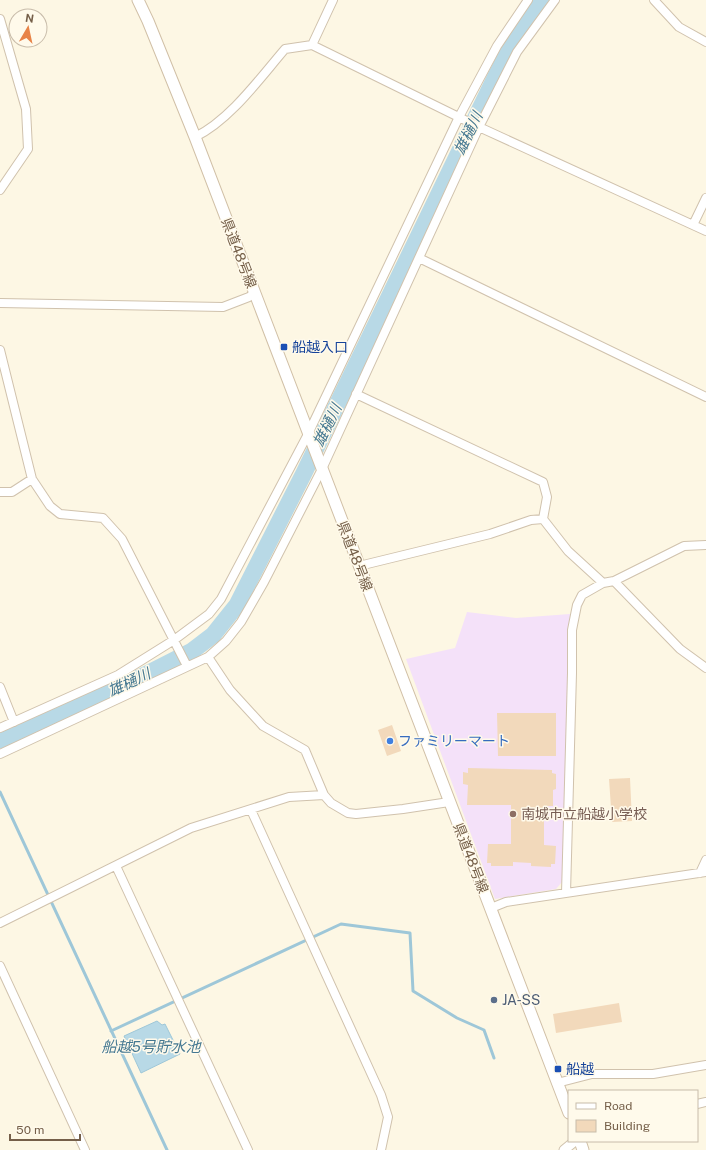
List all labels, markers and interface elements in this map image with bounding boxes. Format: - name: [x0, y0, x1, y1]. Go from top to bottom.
- north arrow: [8, 8, 48, 48]
- text: N: [24, 12, 35, 25]
- water label: 雄樋川: [450, 107, 486, 157]
- street label: 県道48号線: [218, 216, 260, 290]
- place label: 船越入口: [292, 339, 348, 355]
- marker: 船越入口: [279, 342, 289, 352]
- water label: 雄樋川: [309, 399, 345, 449]
- street label: 県道48号線: [334, 519, 376, 593]
- water label: 雄樋川: [105, 664, 155, 699]
- place label: ファミリーマート: [398, 733, 510, 749]
- marker: ファミリーマート: [385, 736, 395, 746]
- place label: 南城市立船越小学校: [521, 806, 647, 822]
- marker: 南城市立船越小学校: [508, 809, 518, 819]
- street label: 県道48号線: [450, 821, 492, 895]
- place label: JA-SS: [502, 992, 540, 1008]
- marker: JA-SS: [489, 995, 499, 1005]
- water label: 船越5号貯水池: [101, 1038, 203, 1055]
- place label: 船越: [566, 1061, 594, 1077]
- marker: 船越: [553, 1064, 563, 1074]
- legend: [568, 1090, 698, 1142]
- text: Road: [604, 1099, 632, 1113]
- scale bar: [10, 1116, 80, 1142]
- text: Building: [604, 1119, 650, 1133]
- text: 50 m: [16, 1123, 44, 1137]

